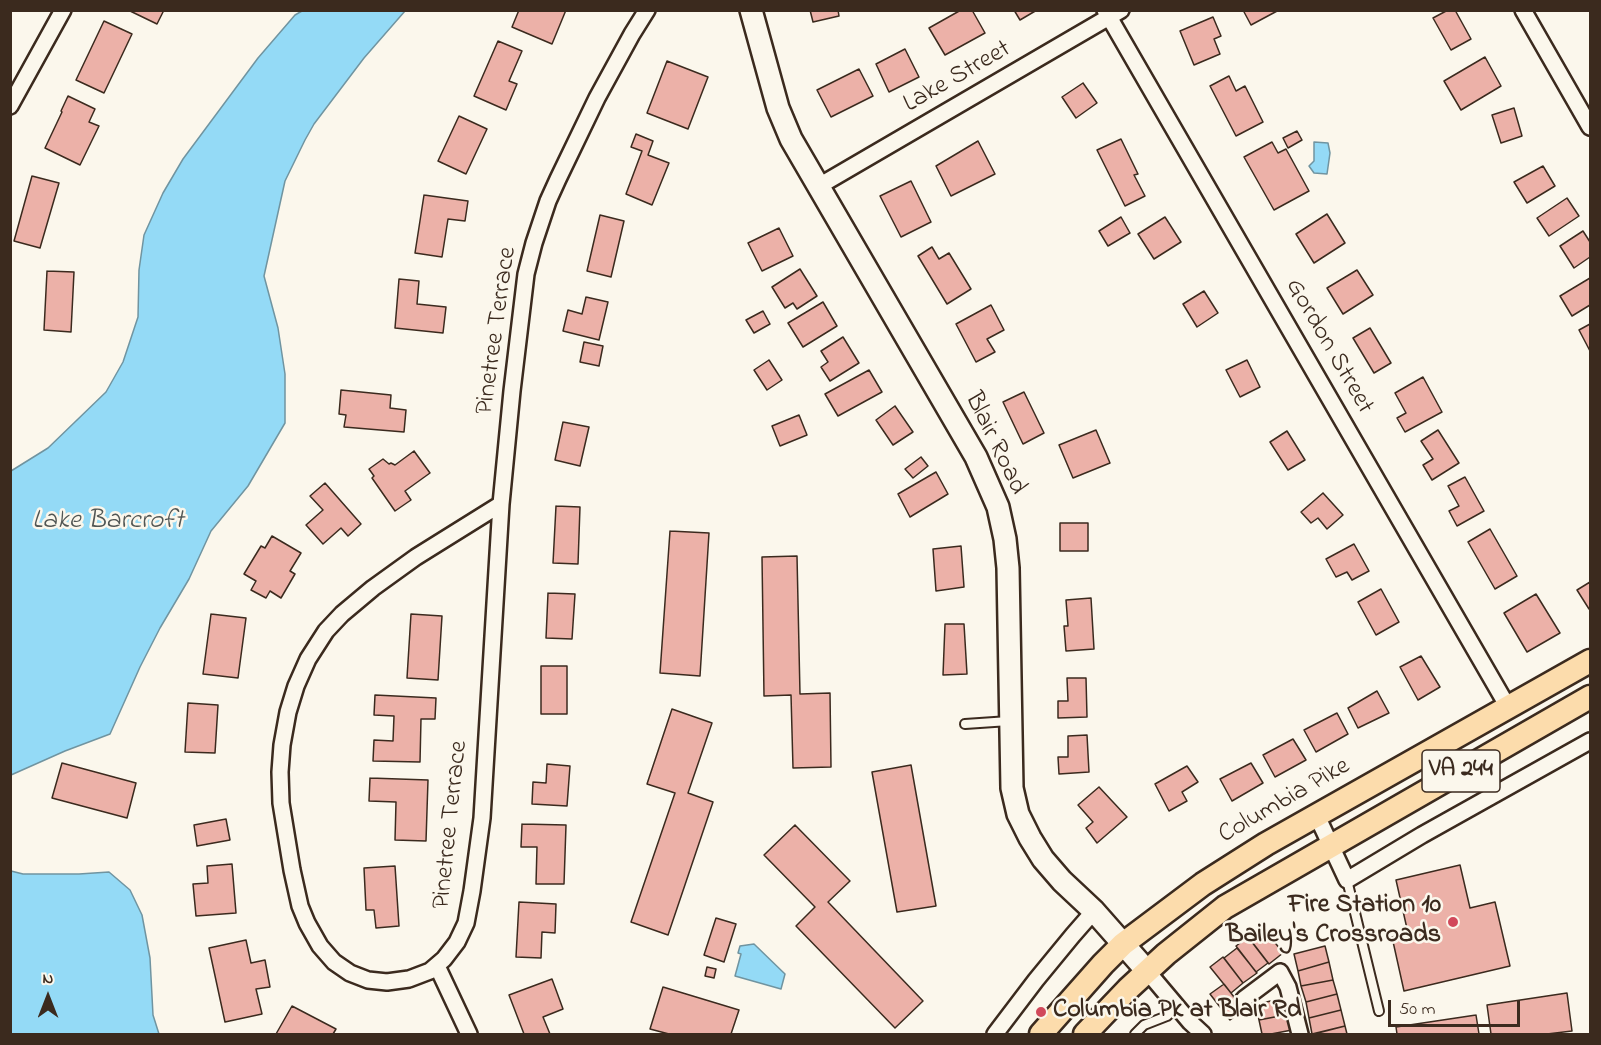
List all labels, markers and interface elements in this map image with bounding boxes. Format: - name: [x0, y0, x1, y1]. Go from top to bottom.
- street label: Lake Street: [899, 35, 1017, 121]
- street label: Pinetree Terrace: [471, 245, 525, 417]
- street label: Gordon Street: [1277, 274, 1379, 420]
- street label: Blair Road: [956, 388, 1032, 500]
- water label: Lake Barcroft: [32, 507, 184, 539]
- street label: Pinetree Terrace: [428, 739, 476, 911]
- road number: VA 244: [1422, 750, 1500, 792]
- street label: Columbia Pike: [1214, 752, 1356, 852]
- place label: Fire Station 10 Bailey's Crossroads: [1226, 891, 1441, 952]
- marker: Fire Station 10 Bailey's Crossroads: [1446, 915, 1460, 929]
- north arrow: [18, 967, 78, 1027]
- text: N: [43, 967, 53, 991]
- scale bar: [1391, 988, 1523, 1026]
- place label: Columbia Pk at Blair Rd: [1053, 996, 1302, 1028]
- text: 50 m: [1399, 997, 1436, 1023]
- marker: Columbia Pk at Blair Rd: [1034, 1005, 1048, 1019]

